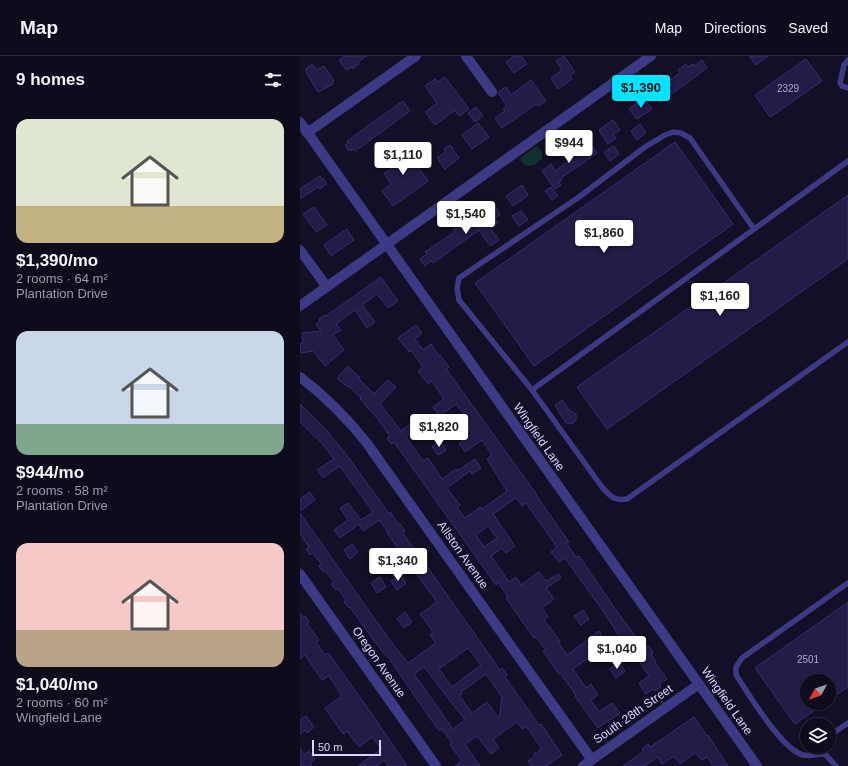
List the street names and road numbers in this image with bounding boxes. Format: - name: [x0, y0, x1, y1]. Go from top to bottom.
- street label: Wingfield Lane: [510, 400, 568, 474]
- street label: Allston Avenue: [435, 519, 492, 592]
- street label: Oregon Avenue: [349, 624, 409, 700]
- street label: Wingfield Lane: [698, 664, 756, 738]
- street label: South 28th Street: [591, 681, 676, 747]

